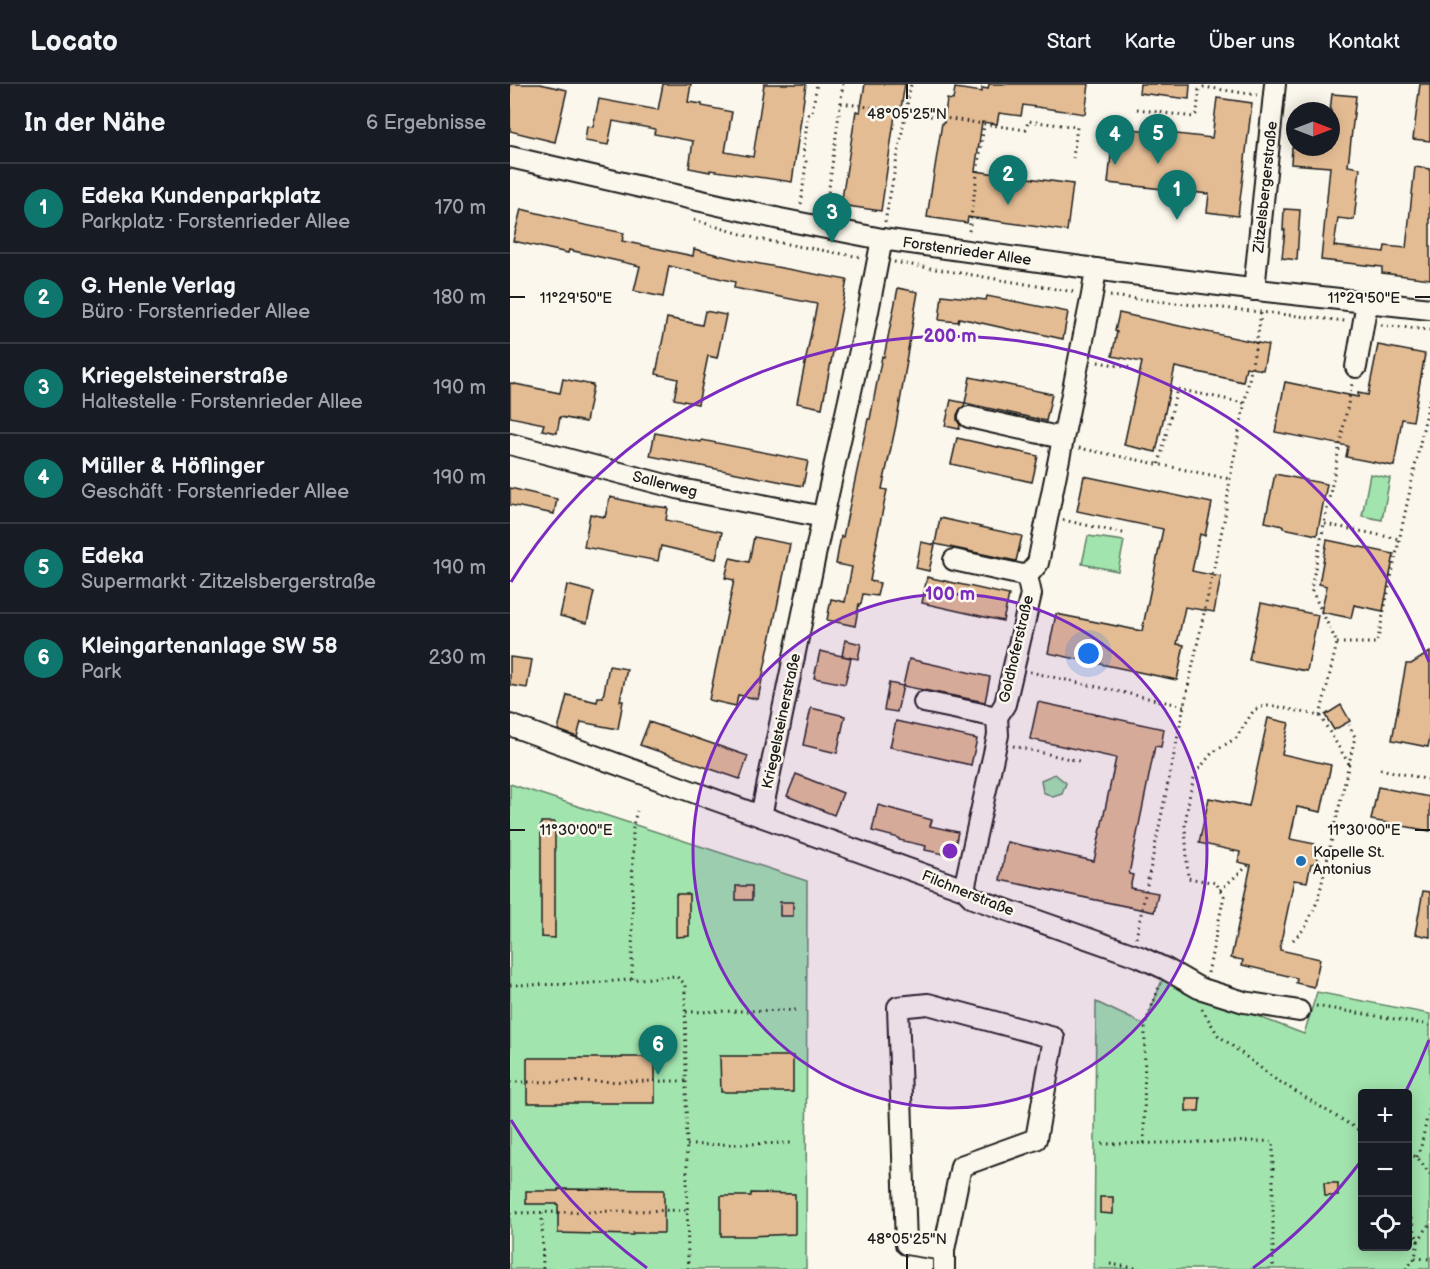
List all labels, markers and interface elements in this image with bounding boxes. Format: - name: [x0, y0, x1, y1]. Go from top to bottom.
- text: Locato: [30, 25, 118, 58]
- text: Start: [1047, 29, 1091, 54]
- text: Karte: [1124, 29, 1176, 54]
- text: Über uns: [1209, 29, 1295, 54]
- text: Kontakt: [1328, 29, 1400, 54]
- north arrow: [1286, 102, 1340, 156]
- text: 48°05'25"N: [867, 105, 947, 124]
- text: In der Nähe: [24, 108, 166, 139]
- text: 6 Ergebnisse: [366, 111, 486, 135]
- pin: 5: [1138, 115, 1178, 164]
- pin: 4: [1096, 116, 1134, 165]
- street label: Zitzelsbergerstraße: [1249, 120, 1282, 255]
- pin: 2: [988, 156, 1028, 205]
- pin: 1: [1158, 170, 1196, 220]
- text: Edeka Kundenparkplatz: [81, 183, 321, 210]
- pin: 3: [812, 194, 852, 243]
- text: 1: [39, 196, 48, 220]
- text: 170 m: [435, 196, 486, 220]
- text: Parkplatz · Forstenrieder Allee: [81, 210, 350, 234]
- street label: Forstenrieder Allee: [901, 233, 1033, 270]
- text: G. Henle Verlag: [81, 273, 236, 300]
- text: 2: [38, 286, 49, 310]
- text: 180 m: [433, 286, 486, 310]
- text: 11°29'50"E: [540, 289, 612, 308]
- text: 11°29'50"E: [1328, 289, 1400, 308]
- text: Büro · Forstenrieder Allee: [81, 300, 310, 324]
- text: 200 m: [923, 326, 977, 347]
- text: Kriegelsteinerstraße: [81, 363, 288, 390]
- text: 3: [38, 376, 49, 400]
- text: 190 m: [433, 376, 486, 400]
- text: Haltestelle · Forstenrieder Allee: [81, 390, 363, 414]
- text: Müller & Höflinger: [81, 453, 264, 480]
- text: 4: [38, 466, 49, 490]
- text: 190 m: [433, 466, 486, 490]
- street label: Sallerweg: [631, 467, 699, 502]
- text: Geschäft · Forstenrieder Allee: [81, 480, 349, 504]
- text: Edeka: [81, 543, 144, 570]
- text: 5: [38, 556, 49, 580]
- text: 190 m: [433, 556, 486, 580]
- text: Supermarkt · Zitzelsbergerstraße: [81, 570, 376, 594]
- text: 100 m: [925, 584, 975, 605]
- street label: Goldhoferstraße: [995, 593, 1038, 705]
- text: Kleingartenanlage SW 58: [81, 633, 338, 660]
- your location: [1074, 639, 1103, 668]
- text: 6: [37, 646, 50, 670]
- text: 230 m: [429, 646, 486, 670]
- street label: Kriegelsteinerstraße: [758, 651, 805, 791]
- text: Park: [81, 660, 121, 684]
- text: 11°30'00"E: [539, 821, 613, 840]
- text: 11°30'00"E: [1327, 821, 1401, 840]
- centre of rings: [940, 841, 960, 861]
- place label: Kapelle St. Antonius: [1313, 843, 1385, 879]
- marker: Kapelle St. Antonius: [1294, 854, 1308, 868]
- street label: Filchnerstraße: [919, 866, 1017, 921]
- pin: 6: [638, 1026, 678, 1075]
- map controls: [1358, 1089, 1412, 1251]
- button: +: [1358, 1089, 1412, 1143]
- button: −: [1358, 1143, 1412, 1197]
- button: locate: [1358, 1197, 1412, 1251]
- text: 48°05'25"N: [867, 1230, 947, 1249]

